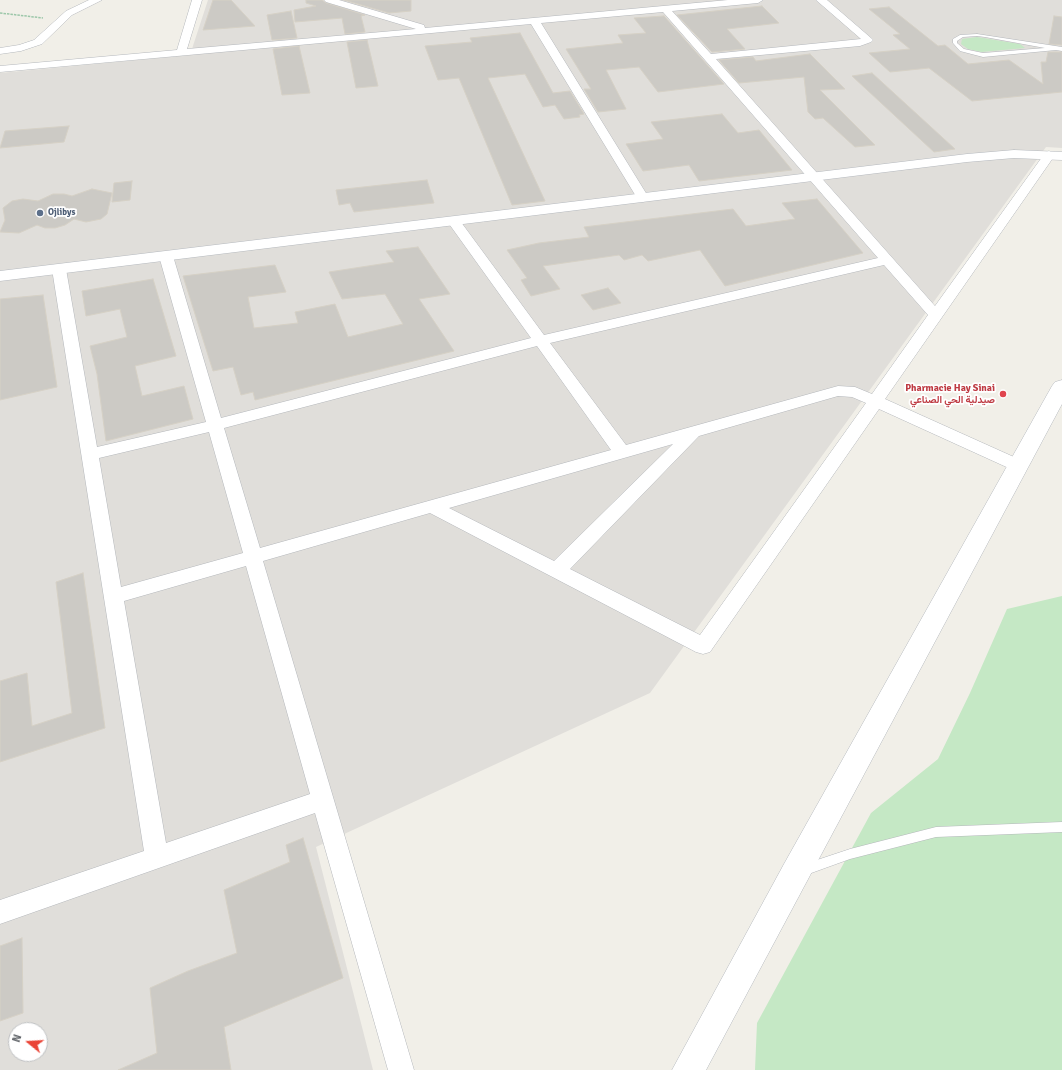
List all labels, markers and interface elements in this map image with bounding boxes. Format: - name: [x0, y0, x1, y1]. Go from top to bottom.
- marker: Ojlibys: [35, 208, 45, 218]
- place label: Ojlibys: [48, 208, 75, 218]
- place label: Pharmacie Hay Sinai صيدلية الحي الصناعي: [905, 382, 995, 406]
- marker: Pharmacie Hay Sinai صيدلية الحي الصناعي: [998, 389, 1008, 399]
- north arrow: [8, 1022, 48, 1062]
- text: N: [10, 1033, 24, 1044]

